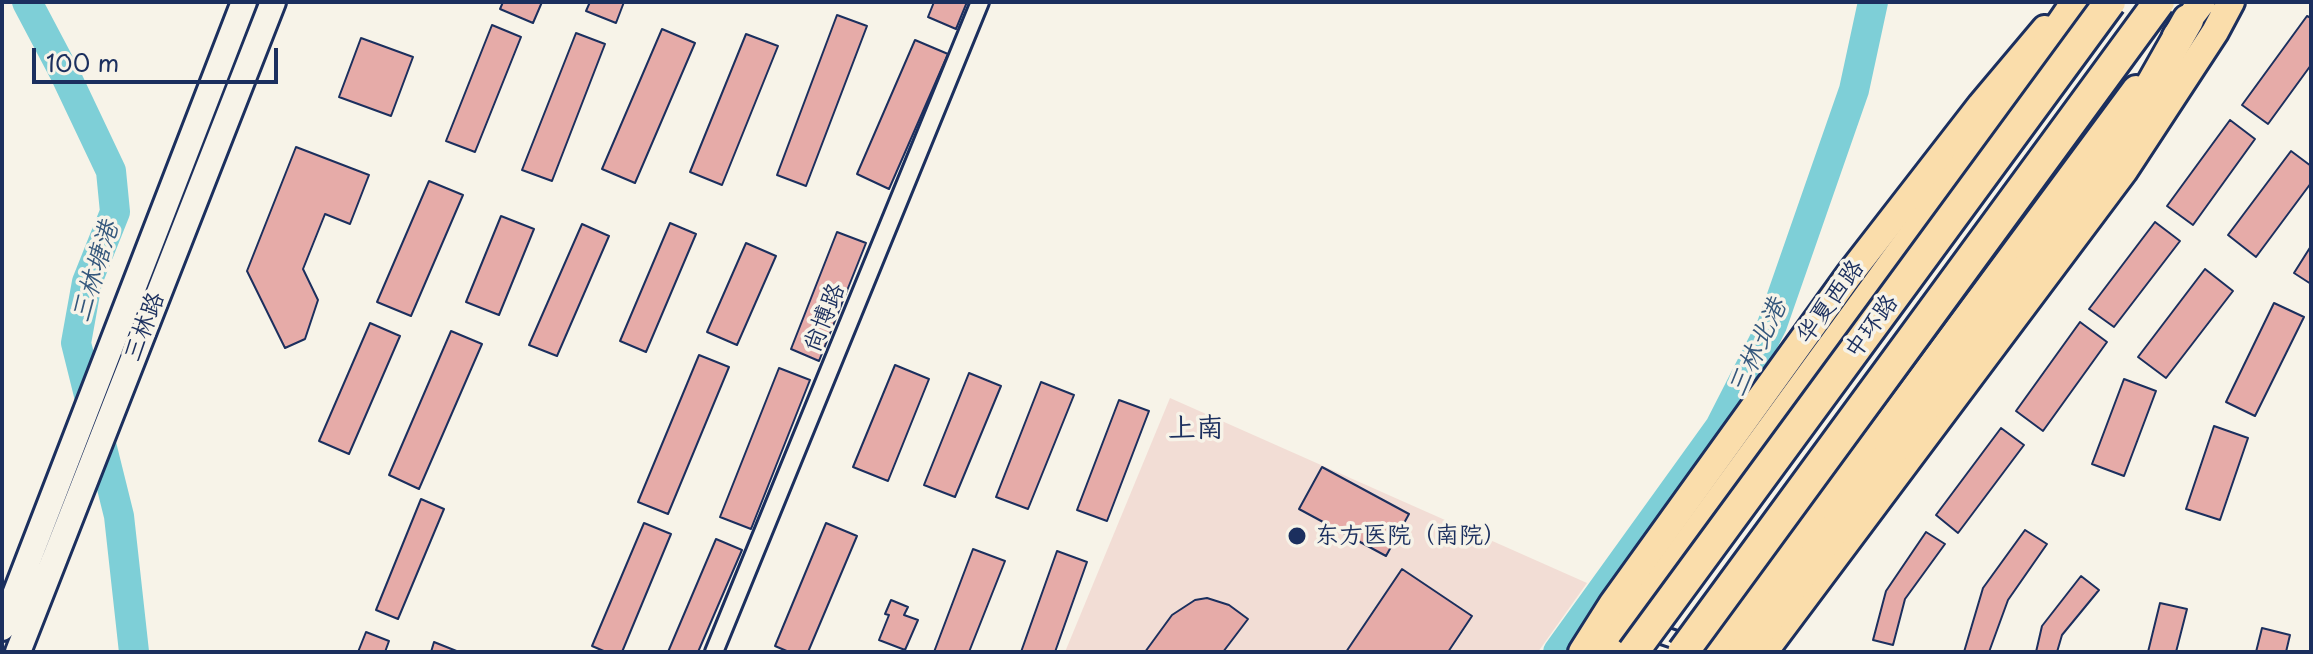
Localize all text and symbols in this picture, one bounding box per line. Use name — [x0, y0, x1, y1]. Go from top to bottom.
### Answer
scale bar — [36, 32, 282, 82]
text: 100 m — [46, 44, 119, 80]
water label: 三林塘港 — [66, 218, 126, 326]
street label: 华夏西路 — [1791, 255, 1871, 349]
street label: 尚博路 — [798, 279, 852, 357]
street label: 三林路 — [119, 288, 171, 366]
street label: 中环路 — [1839, 289, 1905, 365]
water label: 三林北港 — [1722, 294, 1794, 402]
district label: 上南 — [1168, 412, 1224, 446]
place label: 东方医院（南院） — [1315, 522, 1507, 550]
marker: 东方医院（南院） — [1286, 525, 1308, 547]

